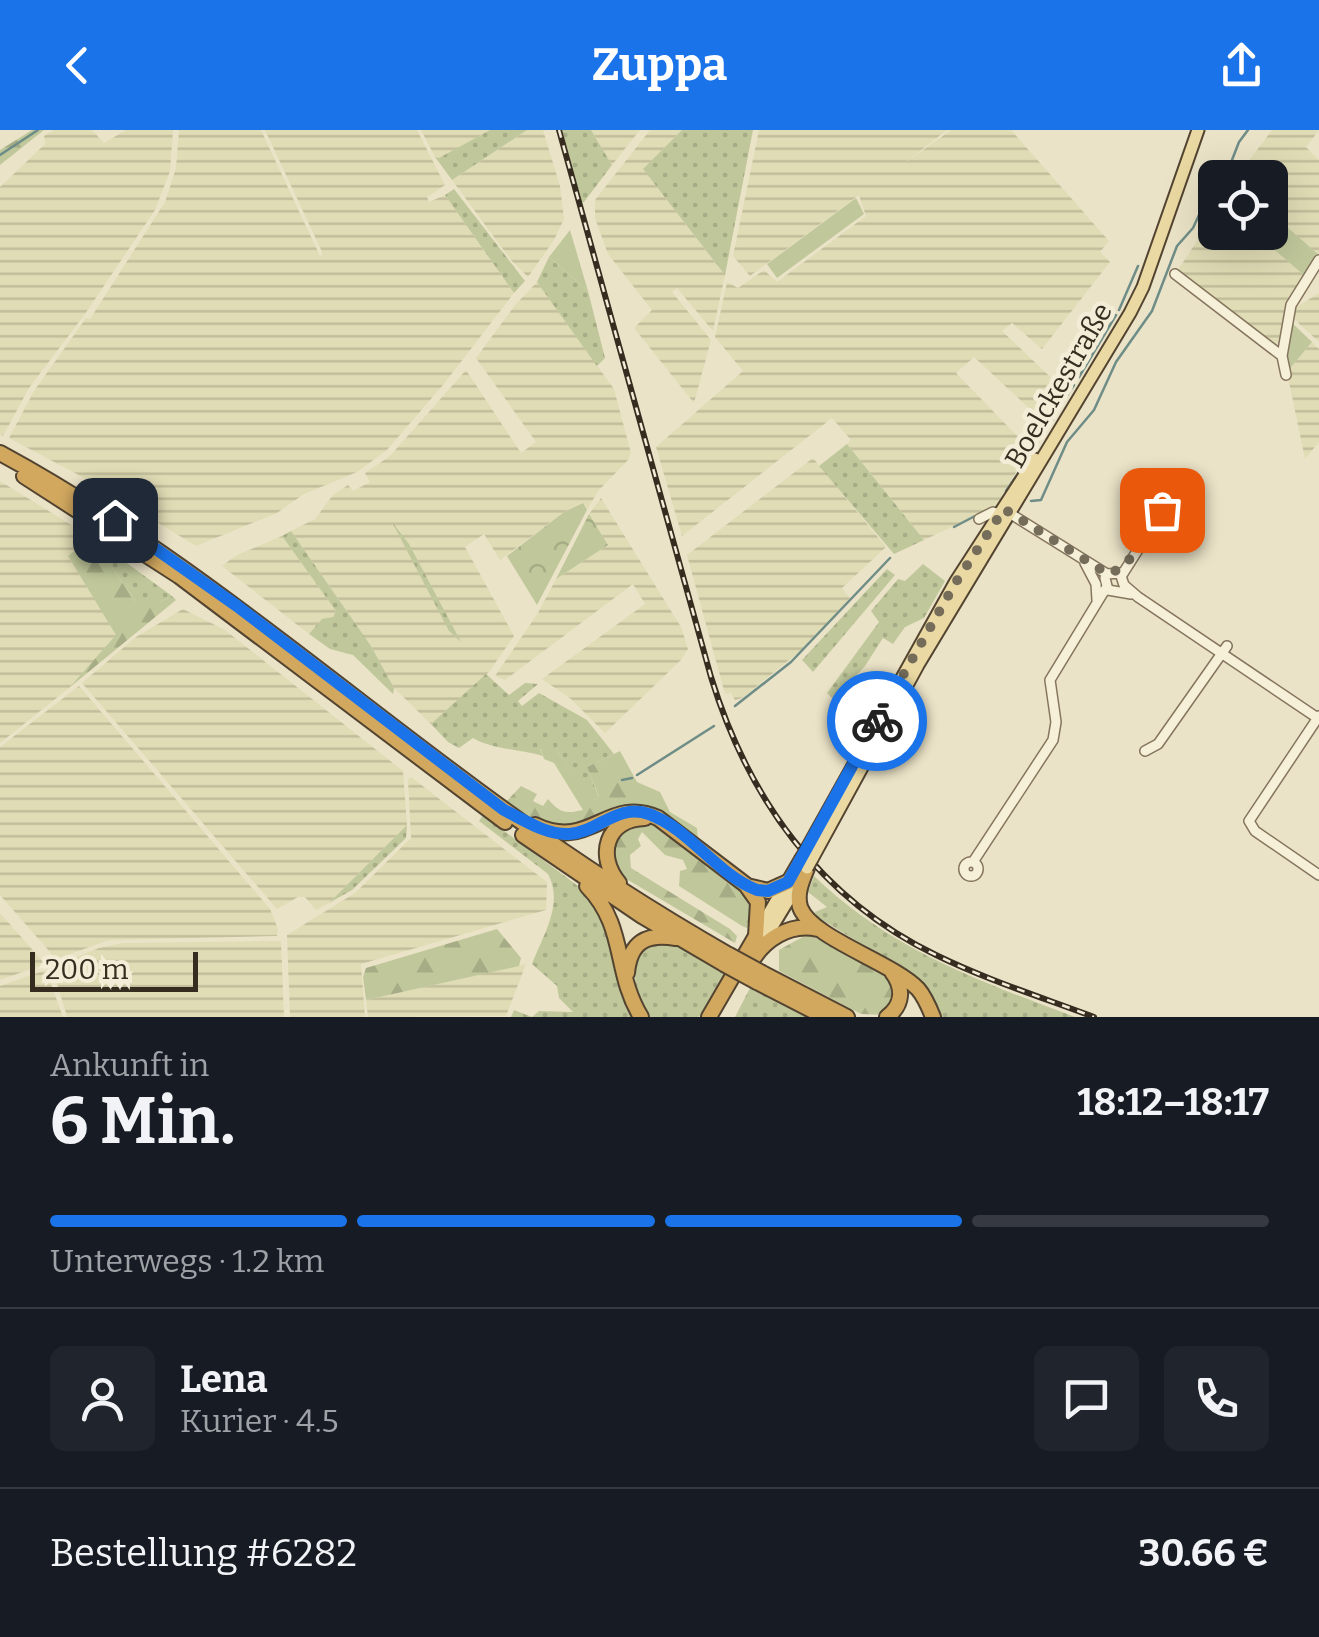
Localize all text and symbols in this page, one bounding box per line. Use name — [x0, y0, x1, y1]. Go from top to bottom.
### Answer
icon: back — [50, 38, 105, 93]
text: Zuppa — [592, 38, 727, 92]
icon: share — [1214, 38, 1269, 93]
map controls — [1198, 160, 1288, 250]
button: locate — [1198, 160, 1288, 250]
street label: Boelckestraße — [998, 297, 1119, 474]
pin — [1120, 468, 1205, 553]
pin — [73, 478, 158, 563]
icon: bag — [1135, 483, 1190, 538]
icon: home — [88, 493, 143, 548]
courier — [827, 671, 927, 771]
icon: bike — [850, 694, 905, 749]
scale bar — [30, 947, 198, 991]
text: 200 m — [45, 953, 128, 986]
text: Ankunft in — [50, 1046, 209, 1084]
text: 18:12–18:17 — [1077, 1079, 1269, 1125]
text: 6 Min. — [50, 1082, 235, 1160]
text: Unterwegs · 1.2 km — [50, 1242, 324, 1280]
button: person — [50, 1346, 155, 1451]
button: chat — [1034, 1346, 1139, 1451]
button: phone — [1164, 1346, 1269, 1451]
text: Lena — [180, 1356, 268, 1402]
text: Kurier · 4.5 — [180, 1402, 339, 1440]
text: Bestellung #6282 — [50, 1530, 357, 1576]
text: 30.66 € — [1139, 1530, 1269, 1576]

